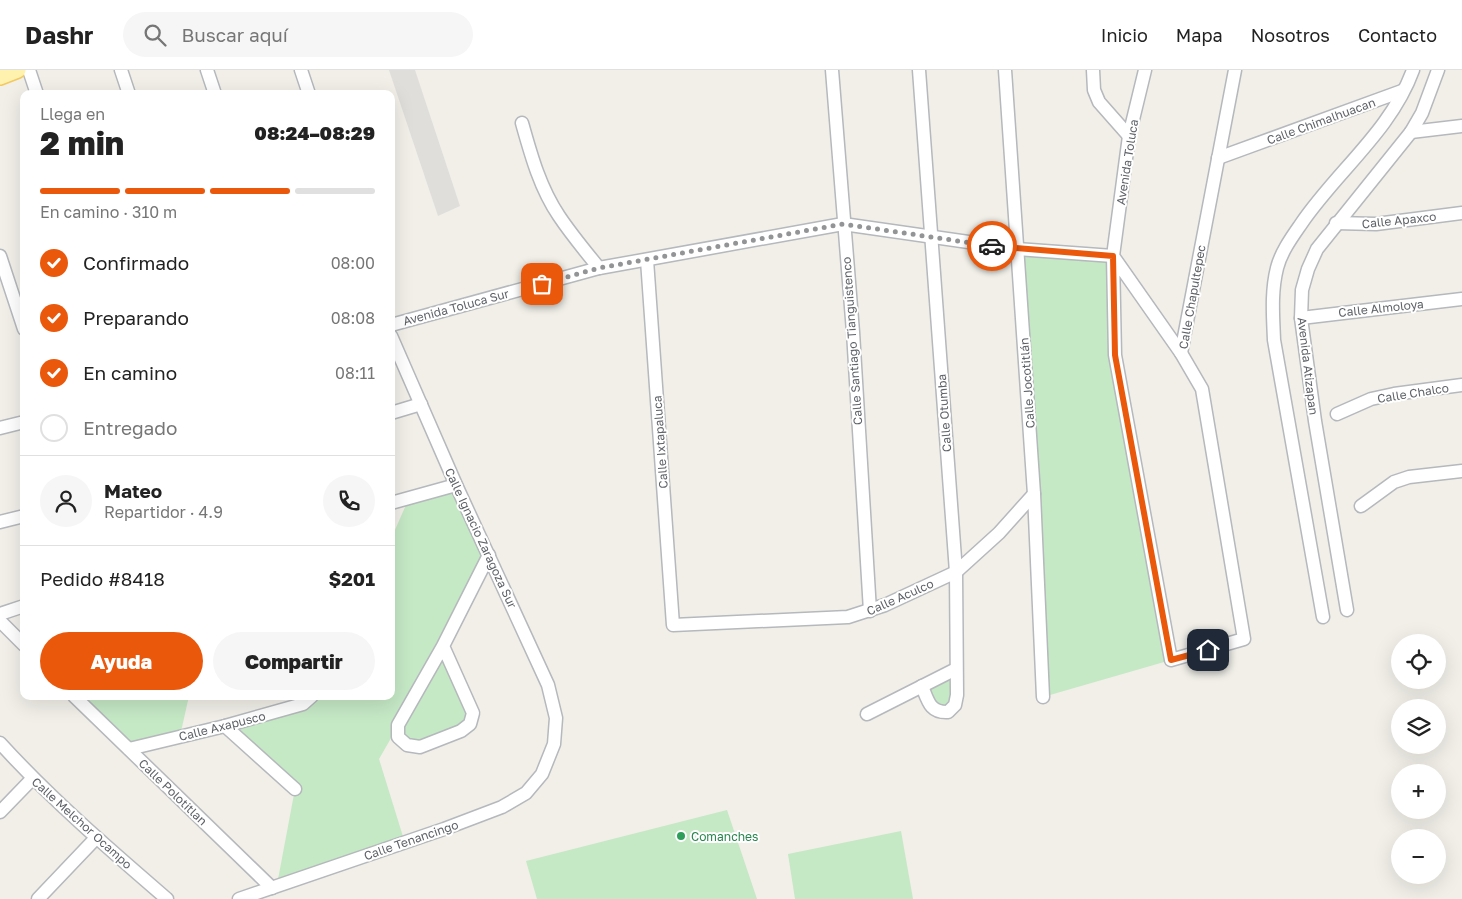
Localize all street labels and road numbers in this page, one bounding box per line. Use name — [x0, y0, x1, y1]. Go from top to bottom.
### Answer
street label: Calle Chimalhuacan — [1265, 94, 1377, 148]
street label: Avenida Toluca — [1113, 118, 1141, 206]
street label: Calle Apaxco — [1361, 209, 1437, 231]
street label: Calle Chapultepec — [1175, 243, 1209, 350]
street label: Calle Santiago Tianguistenco — [839, 256, 865, 426]
street label: Avenida Toluca Sur — [401, 286, 511, 328]
street label: Calle Almoloya — [1338, 296, 1424, 320]
street label: Avenida Atizapan — [1295, 316, 1321, 416]
street label: Calle Jocotitlán — [1016, 337, 1038, 429]
street label: Calle Otumba — [934, 373, 954, 453]
street label: Calle Chalco — [1376, 380, 1450, 406]
street label: Calle Ixtapaluca — [649, 395, 671, 489]
street label: Calle Ignacio Zaragoza Sur — [442, 465, 520, 611]
street label: Calle Aculco — [864, 576, 936, 618]
street label: Calle Axapusco — [177, 708, 267, 744]
street label: Calle Polotitlan — [136, 756, 210, 828]
street label: Calle Melchor Ocampo — [29, 774, 135, 872]
street label: Calle Tenancingo — [362, 817, 460, 863]

